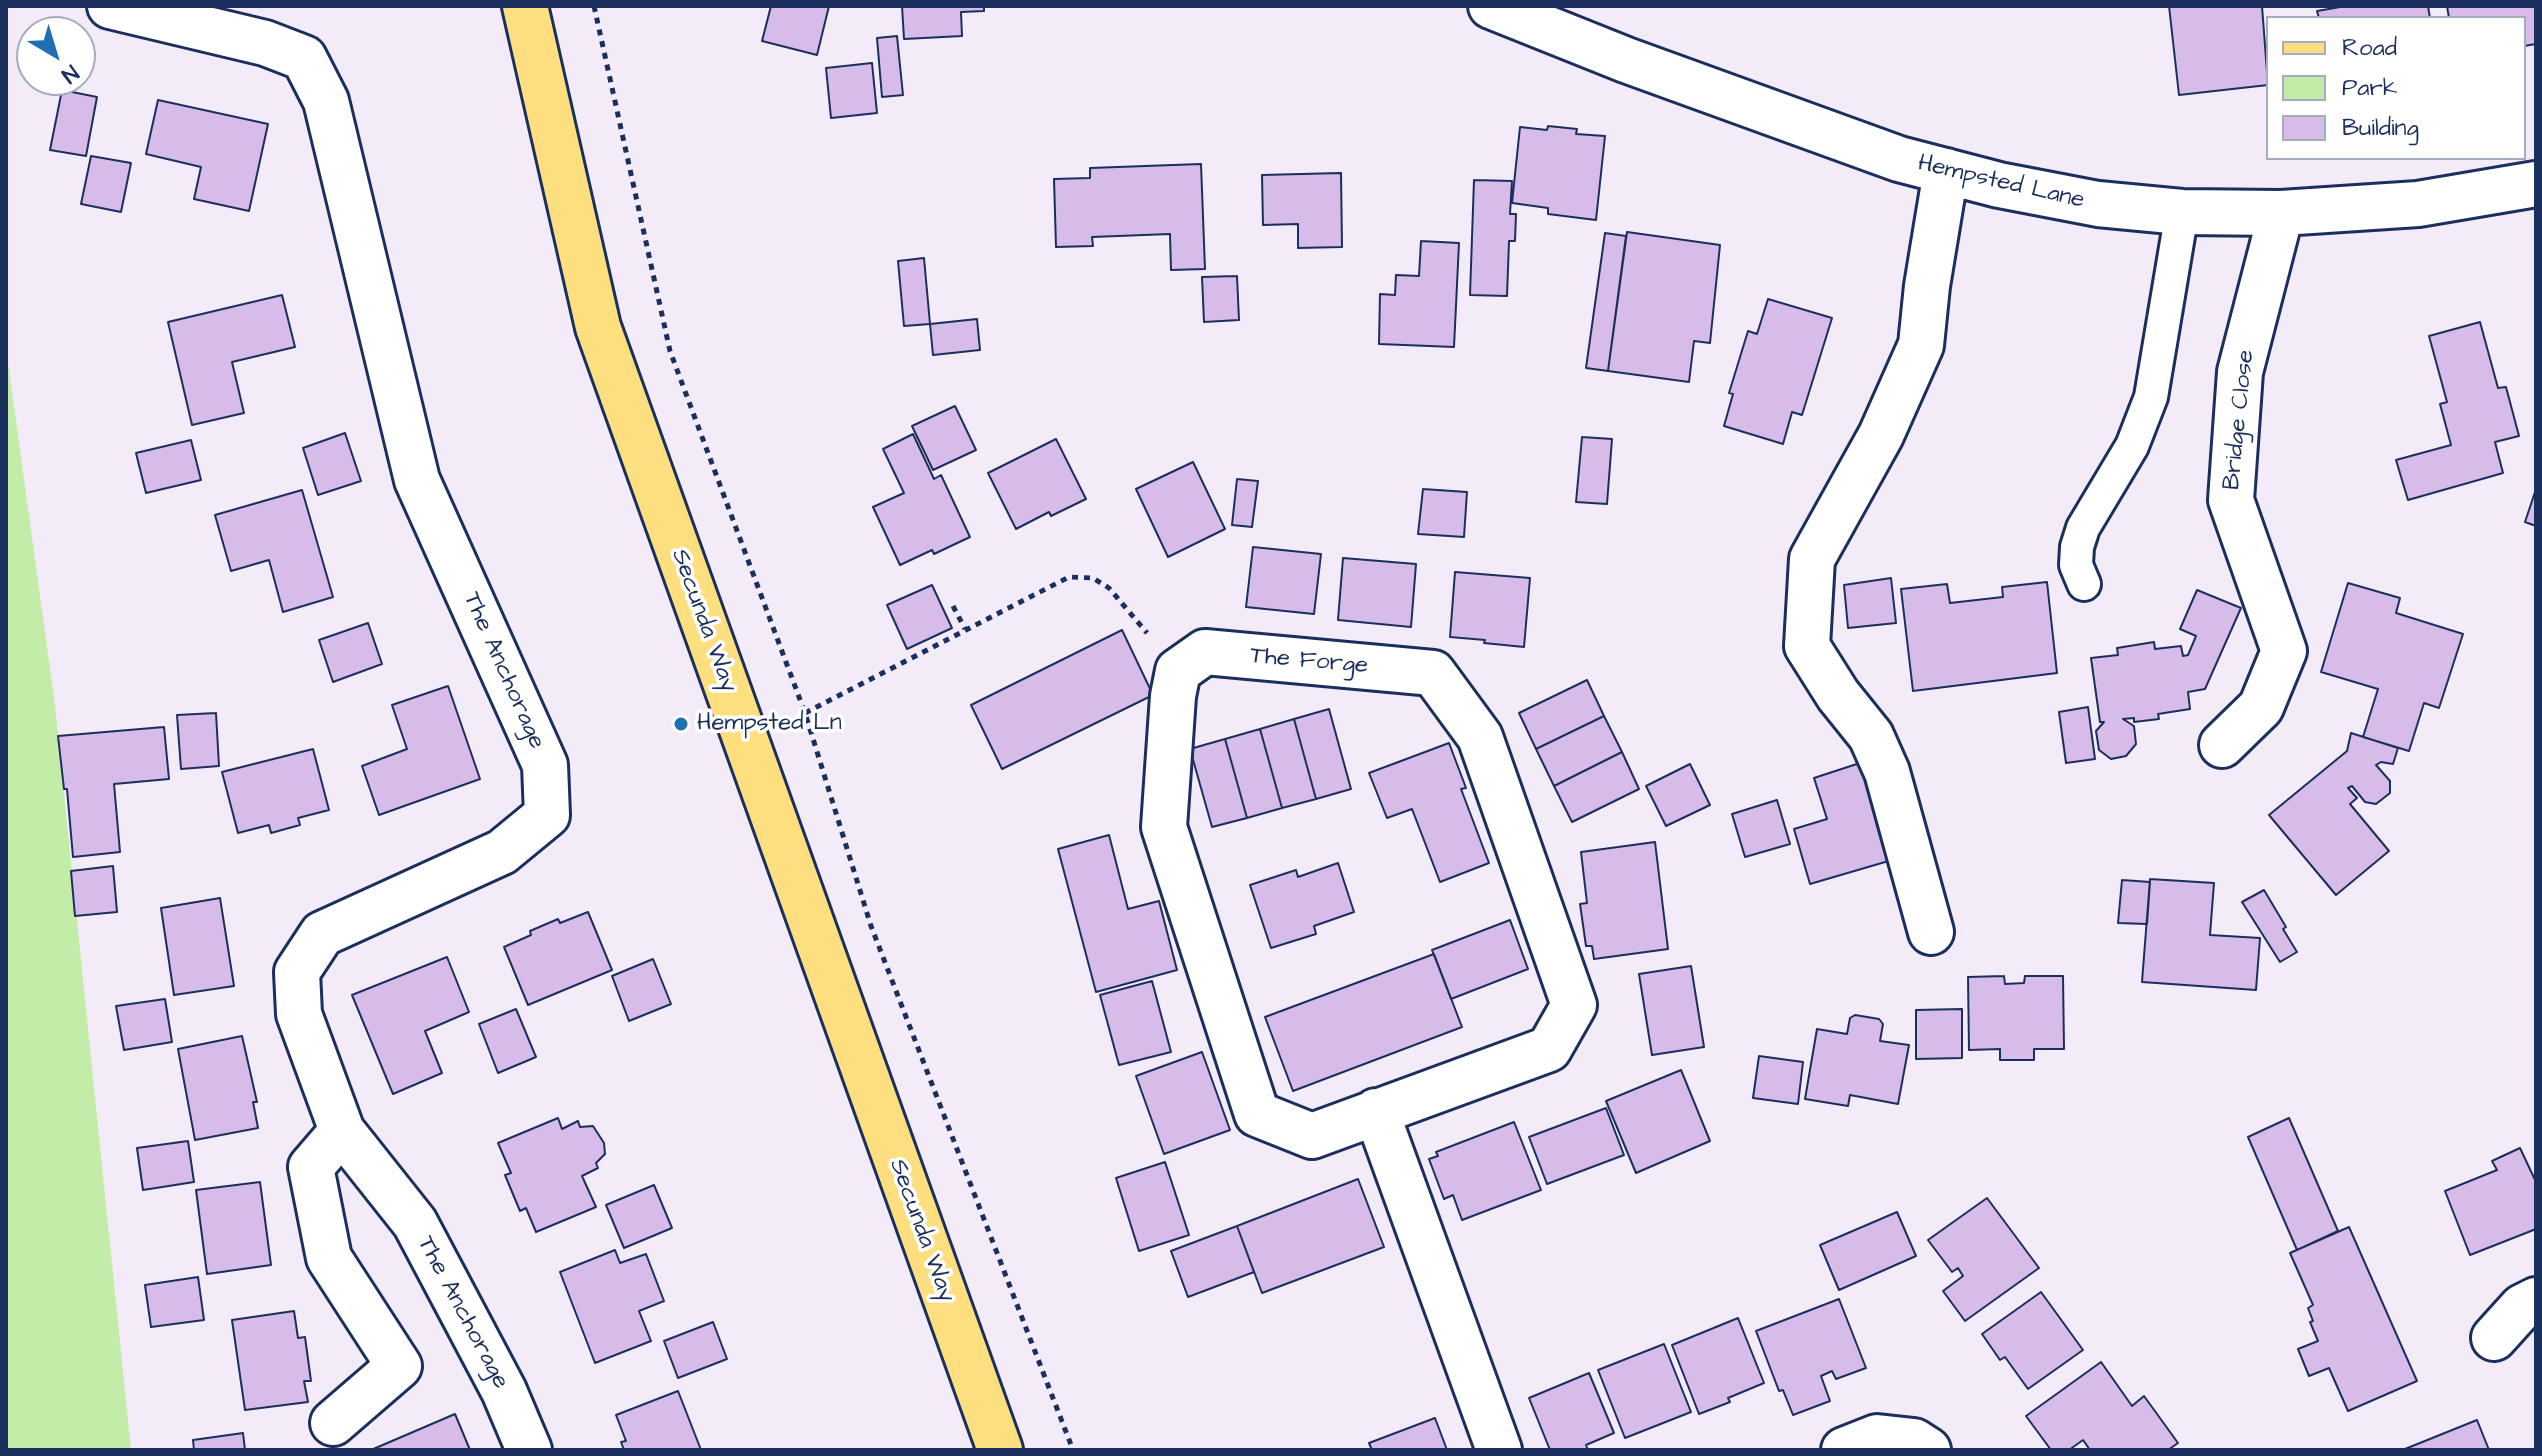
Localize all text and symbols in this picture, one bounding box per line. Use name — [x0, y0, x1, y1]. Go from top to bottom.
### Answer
north arrow — [16, 16, 96, 96]
legend — [2266, 16, 2526, 160]
text: Road — [2342, 31, 2397, 65]
text: N — [55, 57, 85, 90]
text: Park — [2342, 71, 2398, 105]
text: Building — [2342, 111, 2419, 145]
street label: Hempsted Lane — [1915, 150, 2087, 216]
street label: Bridge Close — [2218, 349, 2262, 491]
street label: Secunda Way — [664, 546, 742, 696]
street label: The Anchorage — [456, 588, 550, 754]
street label: The Forge — [1249, 643, 1369, 681]
place label: Hempsted Ln — [697, 710, 842, 738]
marker: Hempsted Ln — [672, 715, 690, 733]
street label: Secunda Way — [882, 1156, 960, 1306]
street label: The Anchorage — [410, 1232, 514, 1394]

